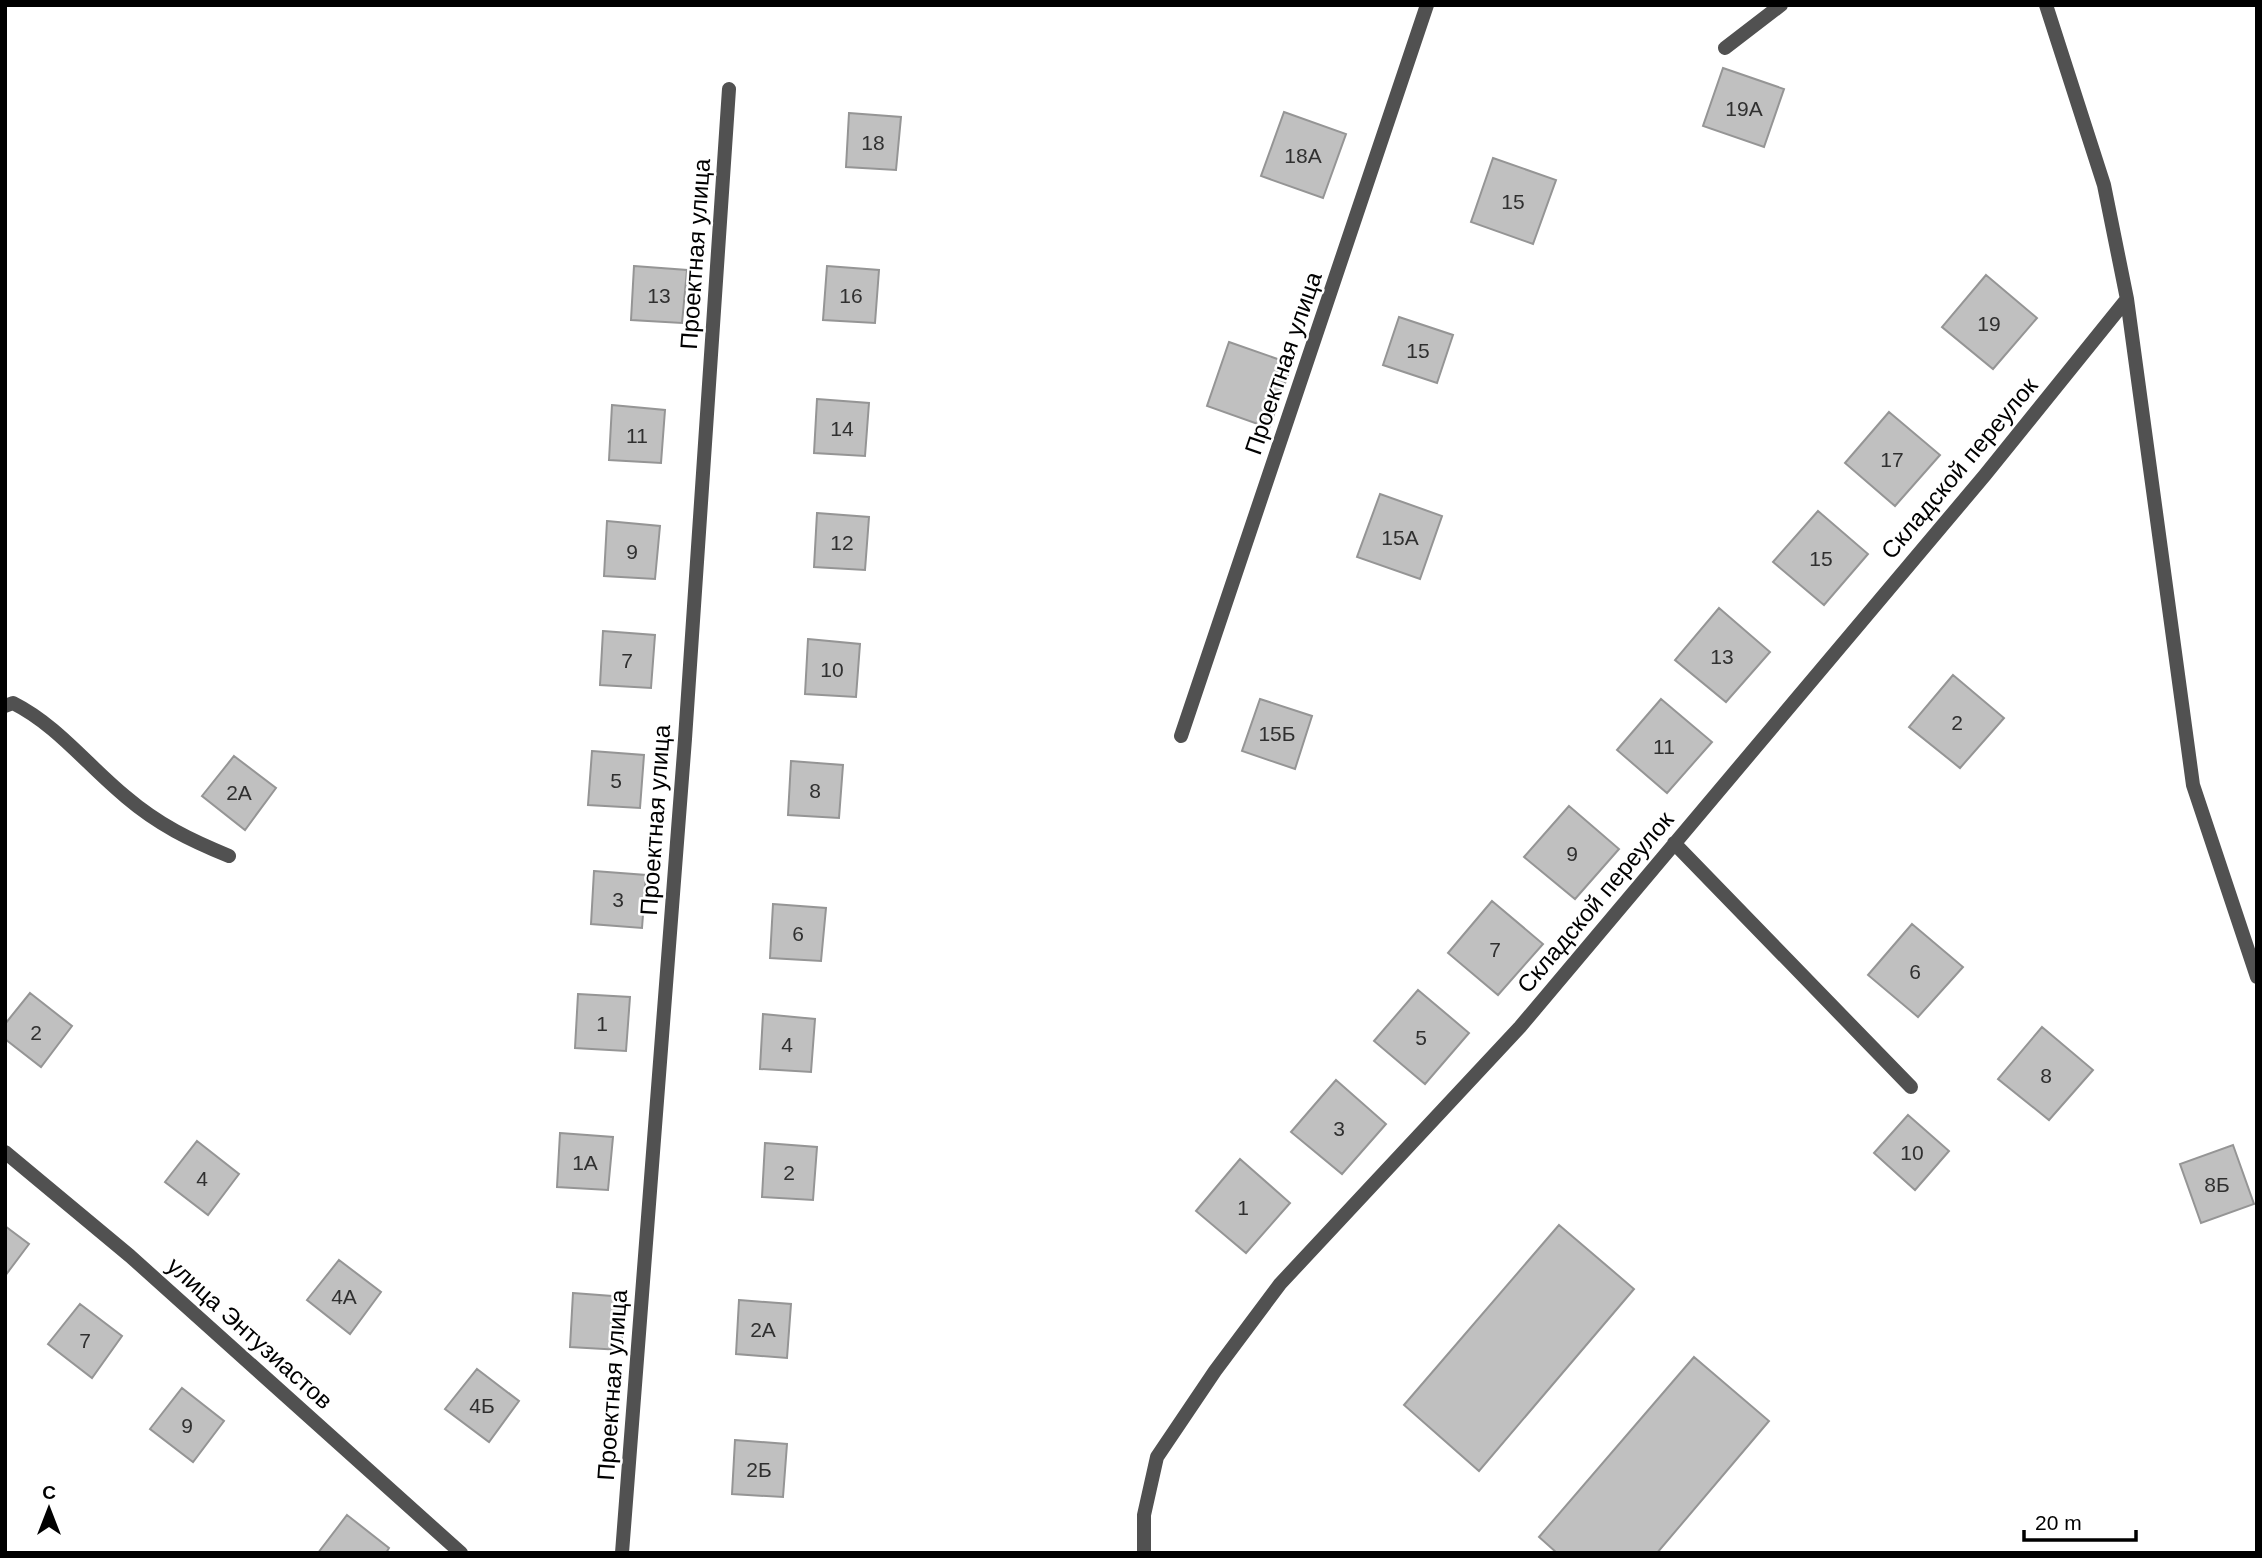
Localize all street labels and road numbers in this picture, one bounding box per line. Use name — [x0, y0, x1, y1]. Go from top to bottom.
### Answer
street label: Проектная улица — [675, 157, 715, 350]
street label: Проектная улица — [1239, 268, 1327, 458]
street label: Складской переулок — [1875, 372, 2043, 564]
street label: Проектная улица — [635, 723, 675, 916]
street label: Складской переулок — [1511, 806, 1679, 998]
street label: улица Энтузиастов — [162, 1252, 338, 1414]
street label: Проектная улица — [592, 1288, 632, 1481]

